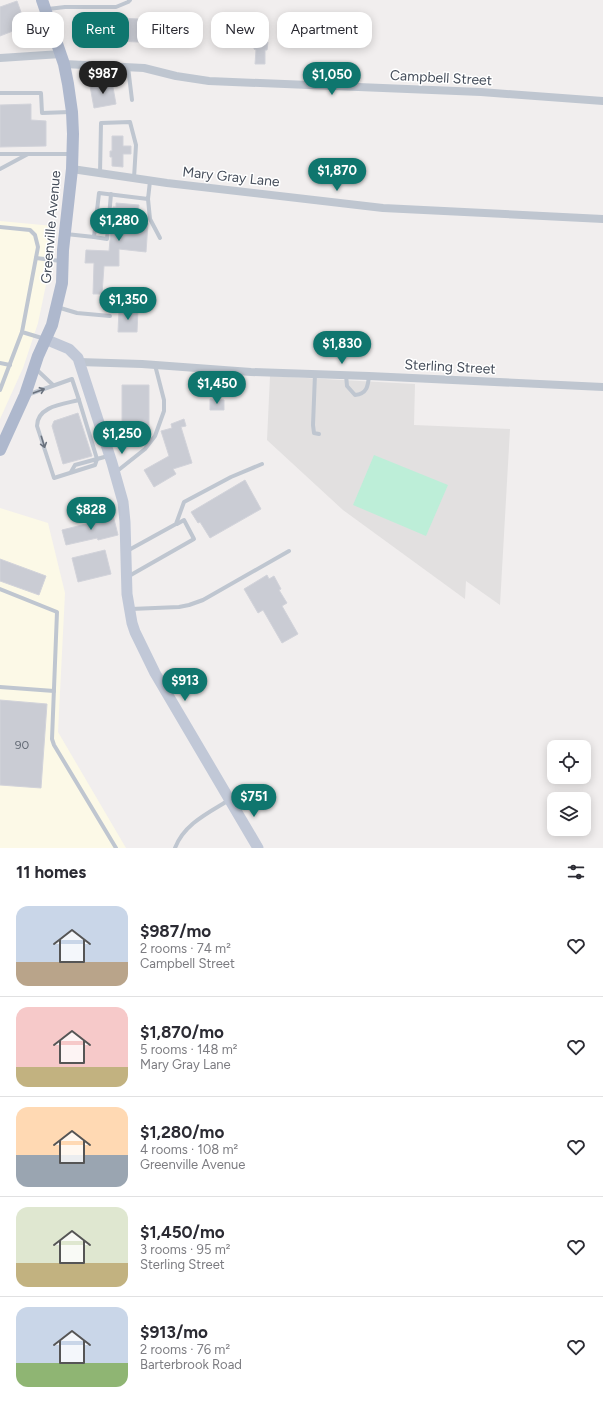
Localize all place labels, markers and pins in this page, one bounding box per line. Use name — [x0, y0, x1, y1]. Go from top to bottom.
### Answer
pin: $987 — [79, 61, 127, 95]
pin: $1,050 — [299, 62, 365, 96]
pin: $1,870 — [304, 158, 370, 192]
pin: $1,280 — [86, 208, 152, 242]
pin: $1,350 — [95, 287, 161, 321]
pin: $1,830 — [309, 331, 375, 365]
pin: $1,450 — [184, 371, 250, 405]
pin: $1,250 — [89, 421, 155, 455]
pin: $828 — [67, 497, 115, 531]
pin: $913 — [161, 668, 209, 702]
pin: $751 — [230, 784, 278, 818]

